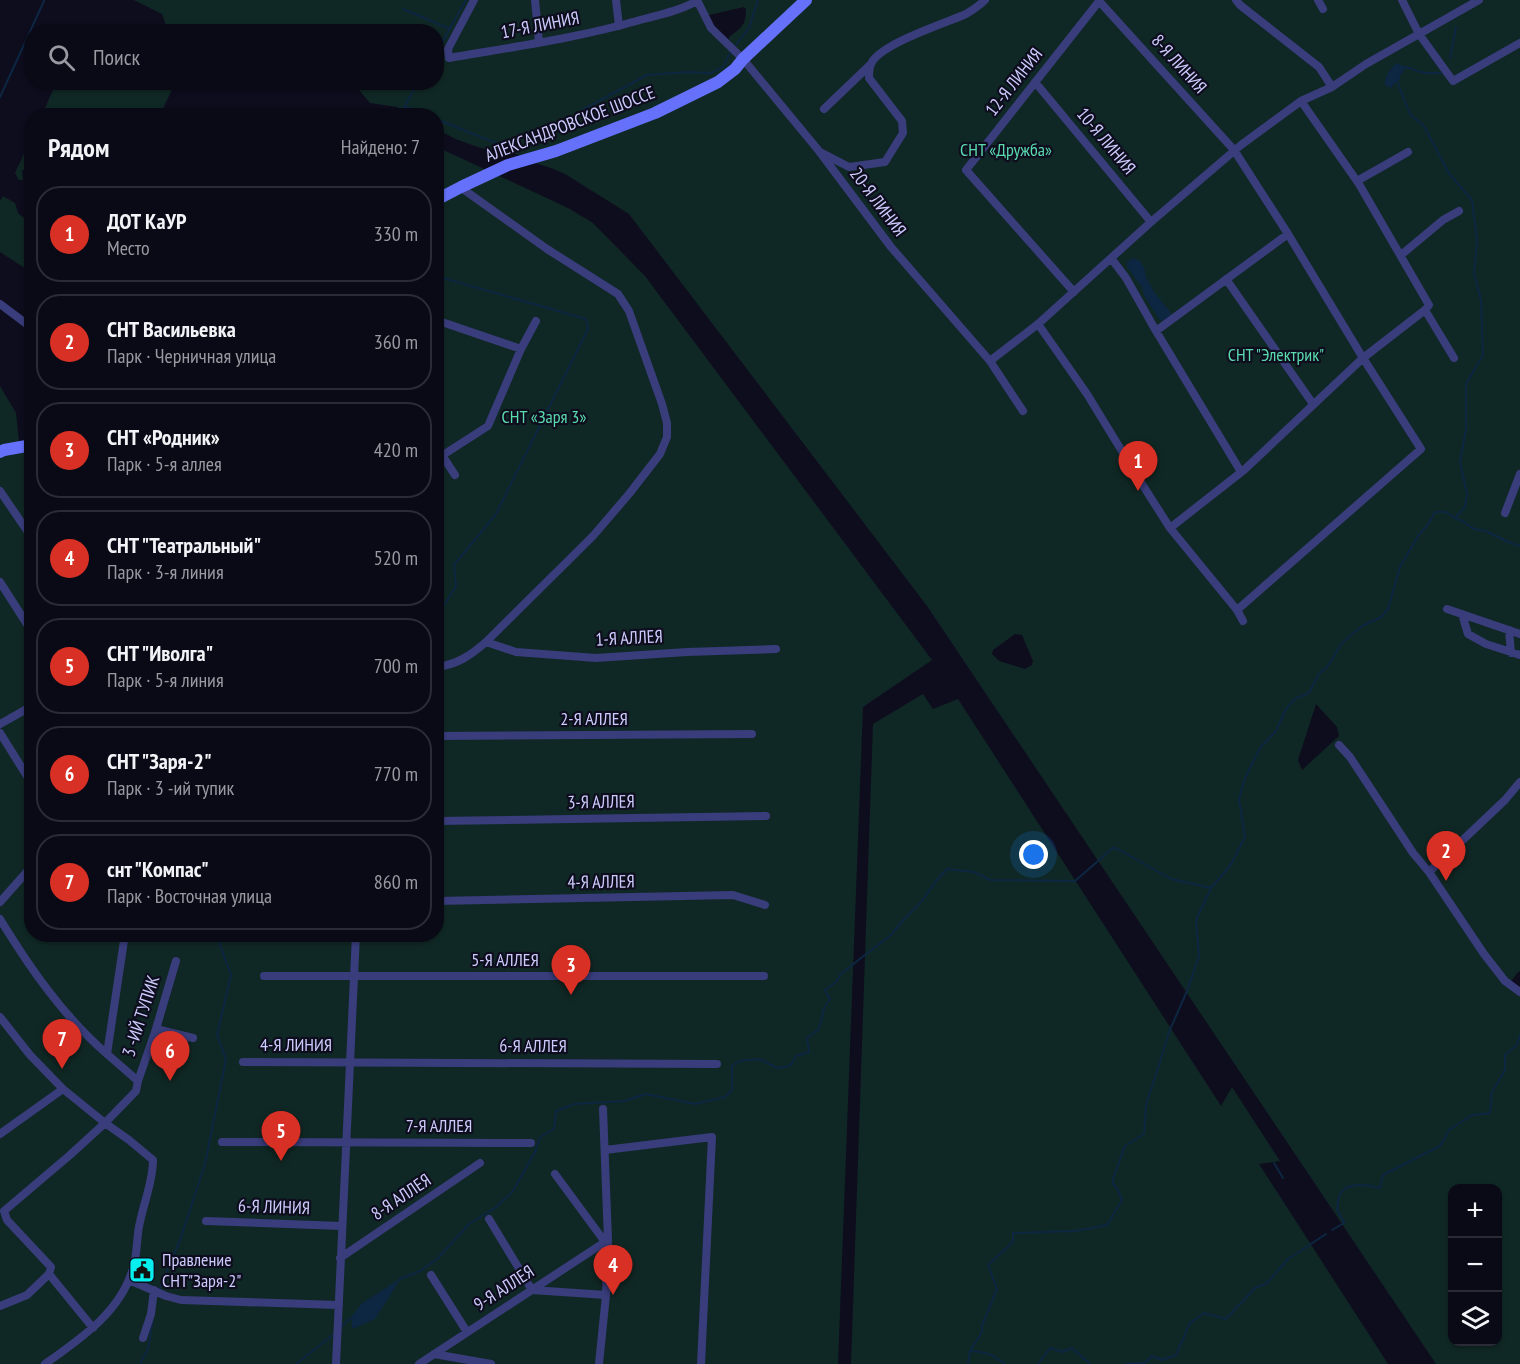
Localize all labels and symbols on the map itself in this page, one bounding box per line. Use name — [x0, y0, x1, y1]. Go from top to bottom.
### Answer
street label: 17-Я ЛИНИЯ — [499, 6, 581, 43]
street label: 8-Я ЛИНИЯ — [1147, 29, 1212, 98]
street label: 12-Я ЛИНИЯ — [980, 43, 1047, 120]
street label: АЛЕКСАНДРОВСКОЕ ШОССЕ — [482, 81, 658, 167]
street label: 10-Я ЛИНИЯ — [1072, 103, 1141, 179]
park label: СНТ «Дружба» — [960, 138, 1052, 161]
street label: 20-Я ЛИНИЯ — [845, 163, 912, 241]
park label: СНТ "Электрик" — [1228, 343, 1324, 366]
park label: СНТ «Заря 3» — [502, 405, 586, 428]
pin: 1 — [1118, 442, 1158, 491]
street label: 1-Я АЛЛЕЯ — [595, 624, 663, 651]
street label: 2-Я АЛЛЕЯ — [560, 707, 628, 730]
street label: 3-Я АЛЛЕЯ — [567, 789, 635, 814]
pin: 2 — [1426, 832, 1466, 881]
your location — [1019, 840, 1048, 869]
street label: 4-Я АЛЛЕЯ — [567, 869, 635, 894]
pin: 3 — [552, 946, 590, 995]
street label: 5-Я АЛЛЕЯ — [471, 948, 539, 971]
street label: 3 -ИЙ ТУПИК — [117, 972, 165, 1059]
pin: 7 — [42, 1020, 82, 1069]
pin: 6 — [150, 1032, 190, 1081]
street label: 4-Я ЛИНИЯ — [260, 1033, 332, 1056]
street label: 6-Я АЛЛЕЯ — [499, 1034, 567, 1057]
pin: 5 — [262, 1112, 300, 1161]
street label: 7-Я АЛЛЕЯ — [406, 1114, 472, 1137]
street label: 8-Я АЛЛЕЯ — [366, 1168, 435, 1225]
street label: 6-Я ЛИНИЯ — [238, 1194, 310, 1219]
pin: 4 — [594, 1246, 632, 1295]
place label: Правление СНТ"Заря-2" — [162, 1248, 241, 1292]
public building icon: Правление СНТ"Заря-2" — [127, 1255, 157, 1285]
street label: 9-Я АЛЛЕЯ — [469, 1260, 538, 1316]

